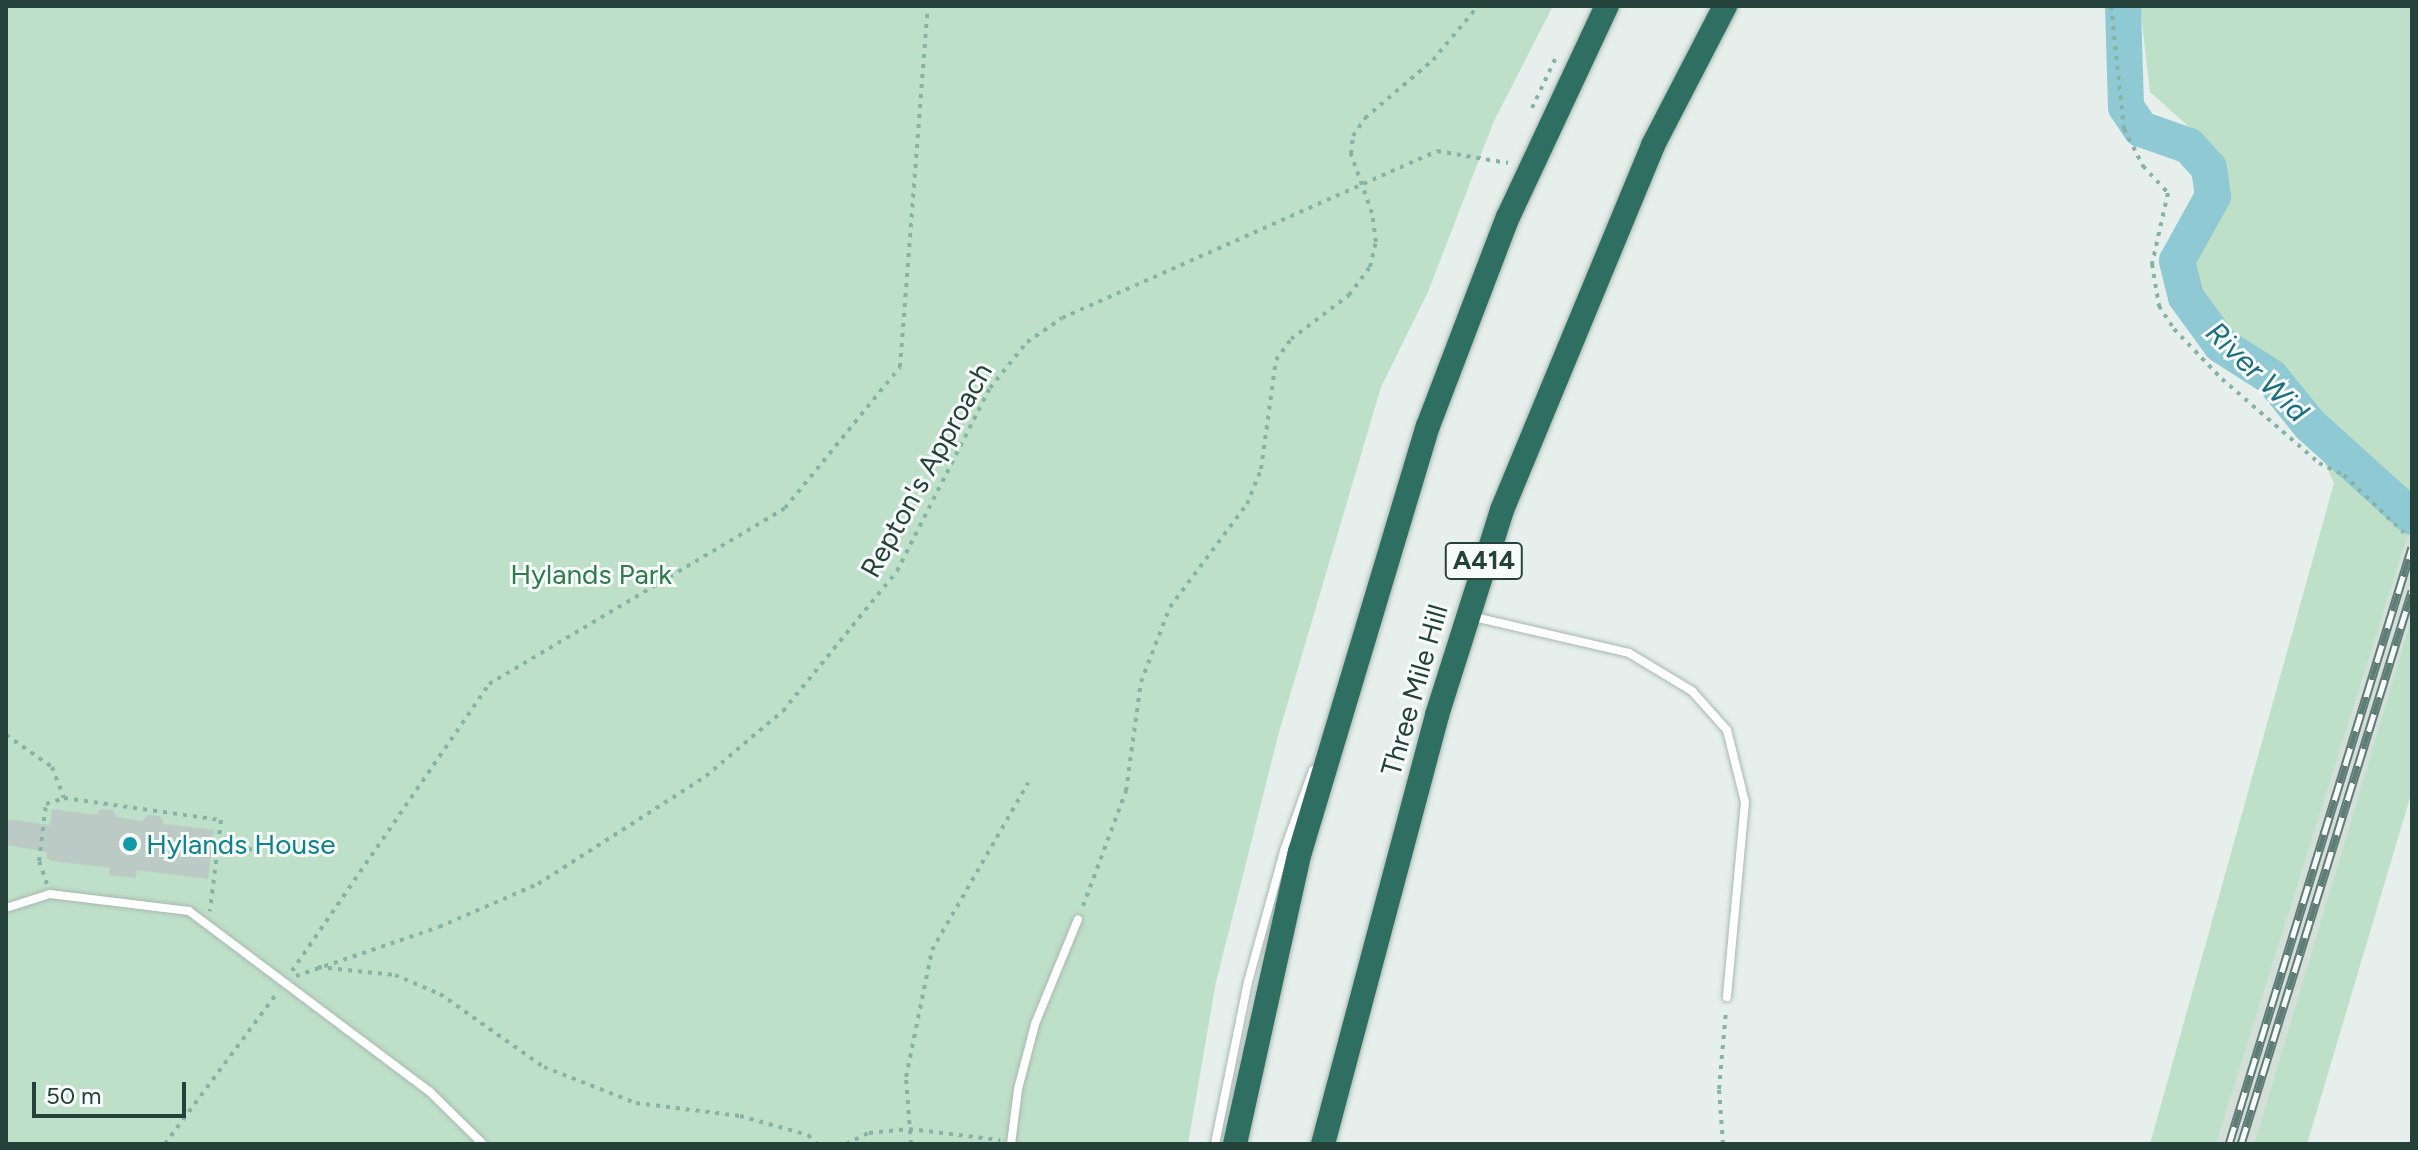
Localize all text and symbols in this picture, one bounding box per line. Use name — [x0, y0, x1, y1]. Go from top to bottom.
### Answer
water label: River Wid — [2198, 314, 2316, 430]
street label: Repton's Approach — [853, 357, 999, 583]
road number: A414 — [1444, 539, 1524, 583]
park label: Hylands Park — [510, 557, 672, 591]
street label: Three Mile Hill — [1374, 601, 1454, 779]
place label: Hylands House — [146, 827, 335, 861]
marker: Hylands House — [121, 835, 139, 853]
scale bar — [36, 1066, 190, 1116]
text: 50 m — [46, 1081, 102, 1110]

